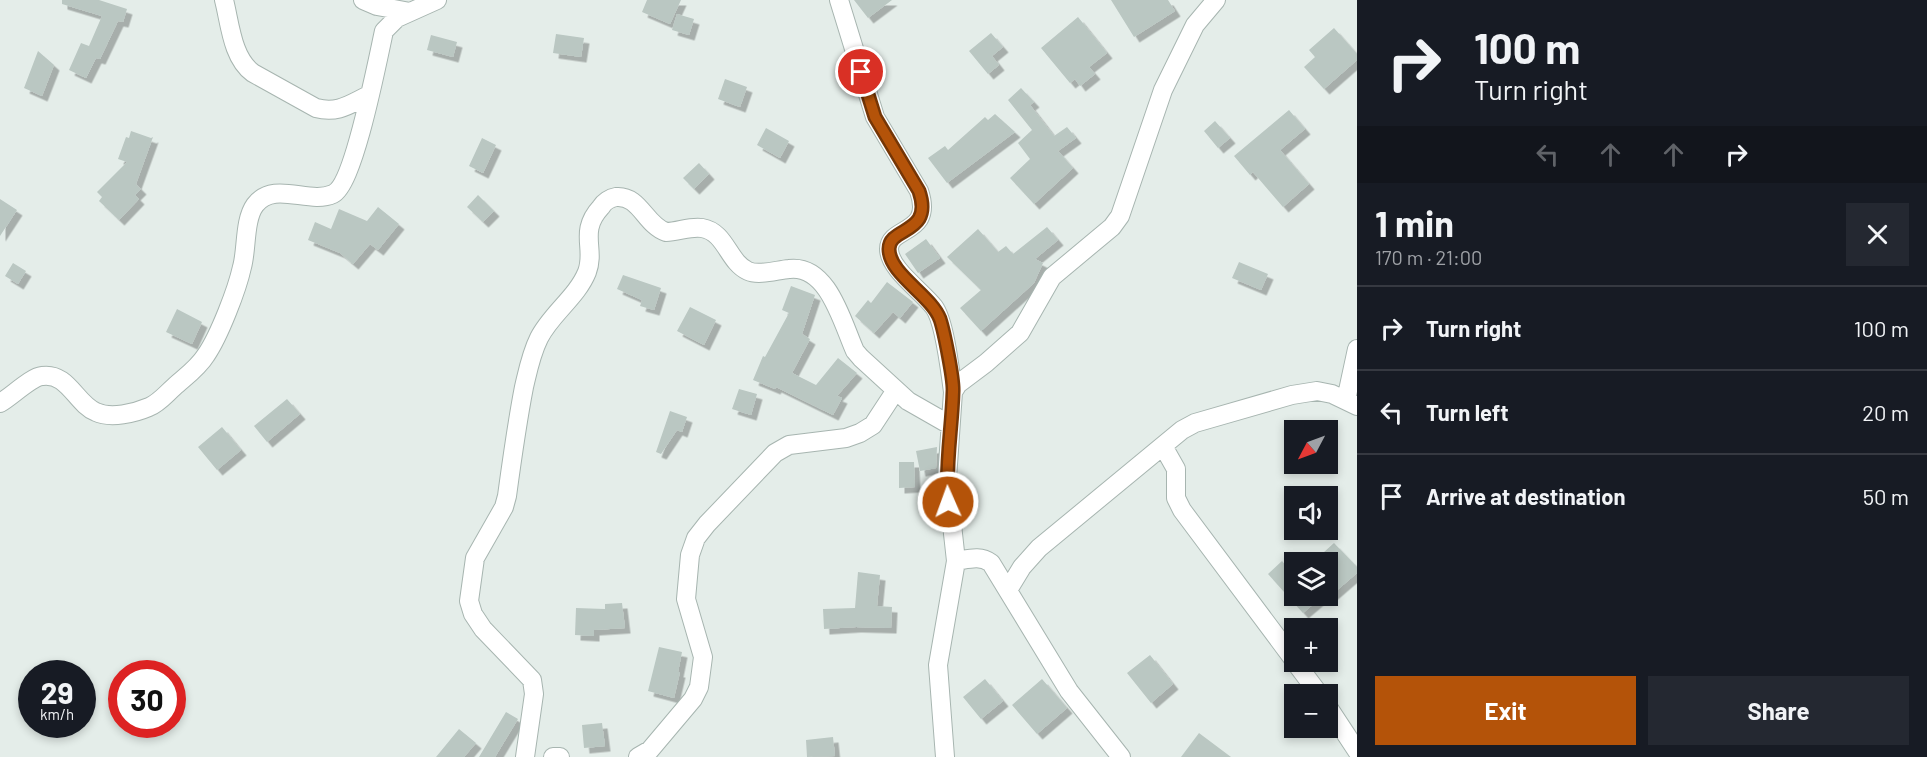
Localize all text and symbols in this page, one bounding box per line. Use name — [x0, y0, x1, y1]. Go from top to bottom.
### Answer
text: 100 m — [1474, 22, 1580, 72]
icon: right — [1375, 24, 1453, 102]
pin — [835, 46, 886, 97]
icon: arrive — [844, 55, 877, 88]
text: Turn right — [1474, 73, 1588, 105]
icon: left — [1531, 138, 1564, 171]
icon: ahead — [1594, 138, 1627, 171]
icon: ahead — [1657, 138, 1690, 171]
icon: right — [1720, 138, 1753, 171]
text: 1 min — [1375, 201, 1454, 244]
button: close — [1846, 203, 1909, 266]
text: 170 m · 21:00 — [1375, 245, 1482, 269]
icon: right — [1375, 312, 1408, 345]
text: Turn right — [1426, 315, 1521, 341]
text: 100 m — [1854, 315, 1909, 341]
icon: left — [1375, 396, 1408, 429]
text: Turn left — [1426, 399, 1509, 425]
text: 20 m — [1862, 399, 1909, 425]
north arrow — [1284, 420, 1338, 474]
map controls — [1284, 420, 1338, 738]
position arrow — [916, 470, 980, 534]
icon: arrive — [1375, 480, 1408, 513]
text: Arrive at destination — [1426, 483, 1625, 509]
text: 50 m — [1863, 483, 1909, 509]
button: sound — [1284, 486, 1338, 540]
button: layers — [1284, 552, 1338, 606]
button: + — [1284, 618, 1338, 672]
speed limit sign: 30 — [108, 660, 186, 738]
text: 29 — [41, 674, 73, 710]
button: Exit — [1375, 676, 1636, 745]
button: Share — [1648, 676, 1909, 745]
button: − — [1284, 684, 1338, 738]
text: km/h — [40, 705, 74, 723]

